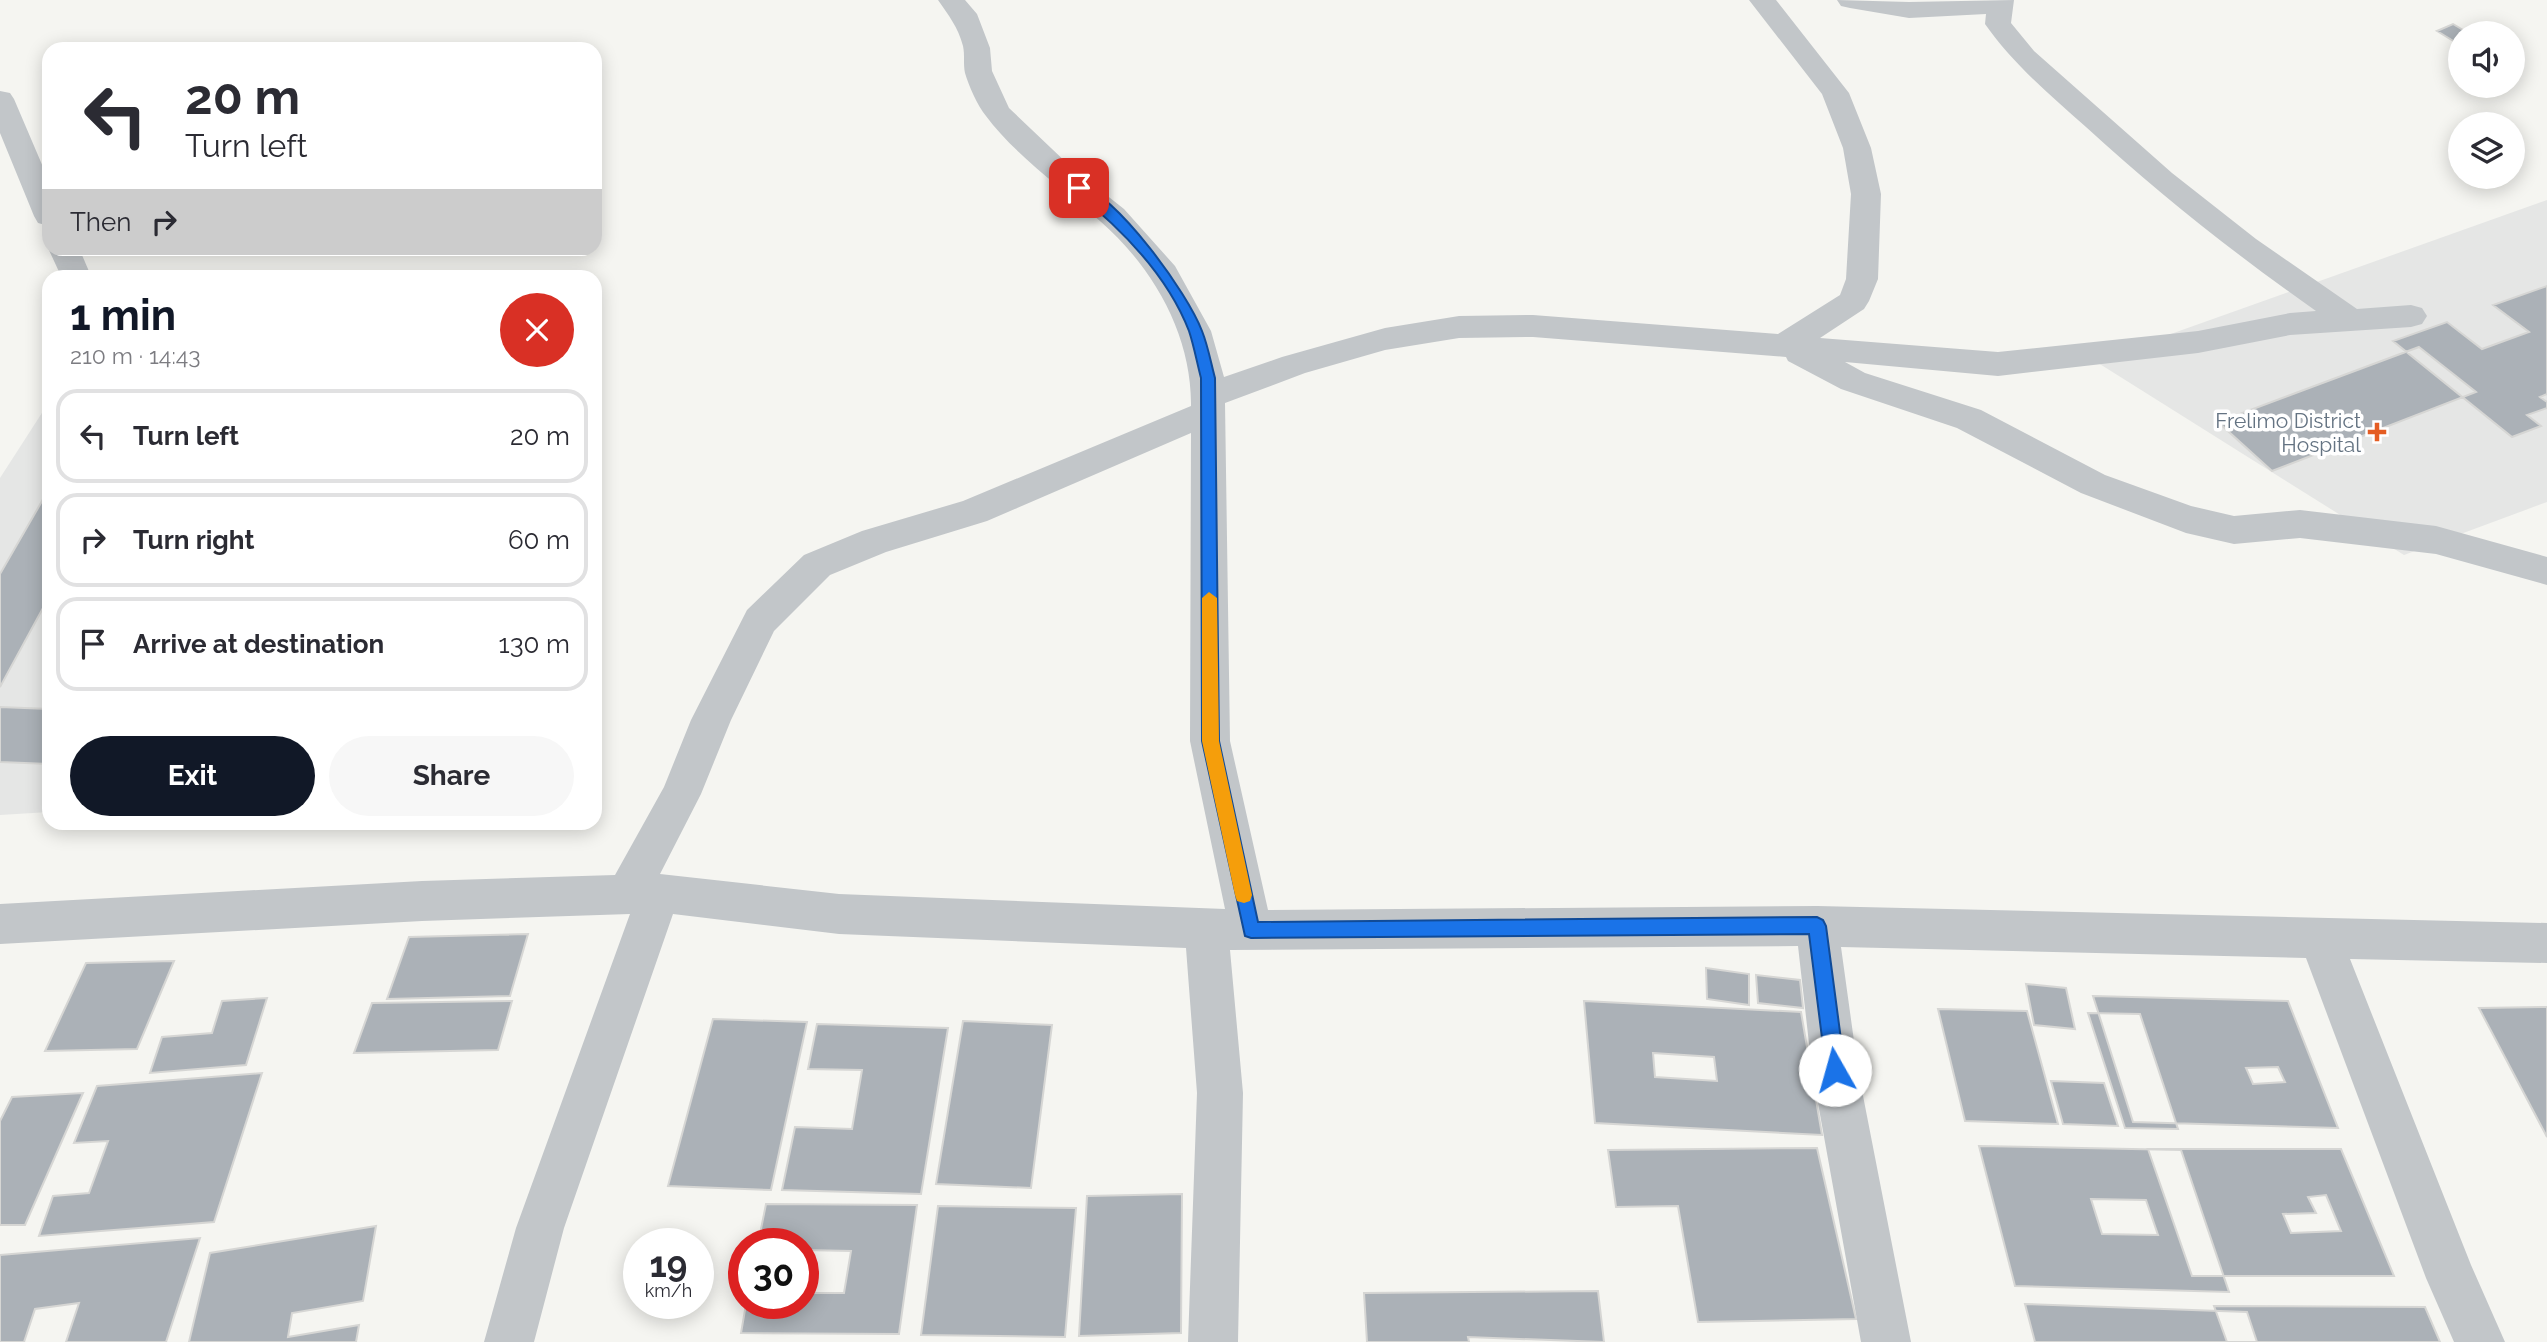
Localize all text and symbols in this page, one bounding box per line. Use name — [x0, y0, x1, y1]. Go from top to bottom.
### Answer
map controls — [2448, 21, 2525, 189]
button: sound — [2448, 21, 2525, 98]
text: 20 m — [185, 68, 300, 125]
icon: left — [70, 70, 161, 161]
button: layers — [2448, 112, 2525, 189]
text: Turn left — [185, 127, 307, 164]
pin — [1049, 158, 1109, 218]
icon: arrive — [1060, 169, 1098, 207]
icon: right — [145, 203, 183, 241]
text: Then — [70, 207, 131, 237]
text: 1 min — [70, 291, 176, 340]
button: close — [500, 293, 574, 367]
text: 210 m · 14:43 — [70, 342, 201, 369]
place label: Frelimo District Hospital — [2215, 408, 2361, 457]
icon: left — [74, 417, 112, 455]
text: Turn left — [133, 421, 239, 451]
text: 20 m — [510, 421, 570, 451]
marker: Frelimo District Hospital — [2367, 422, 2387, 442]
icon: right — [74, 521, 112, 559]
text: Turn right — [133, 525, 254, 555]
text: 60 m — [508, 525, 570, 555]
icon: arrive — [74, 625, 112, 663]
text: Arrive at destination — [133, 629, 384, 659]
text: 130 m — [499, 629, 570, 659]
button: Exit — [70, 736, 315, 816]
button: Share — [329, 736, 574, 816]
position arrow — [1798, 1033, 1872, 1107]
speed limit sign: 30 — [728, 1228, 819, 1319]
text: 19 — [650, 1244, 687, 1285]
text: km/h — [645, 1280, 692, 1301]

